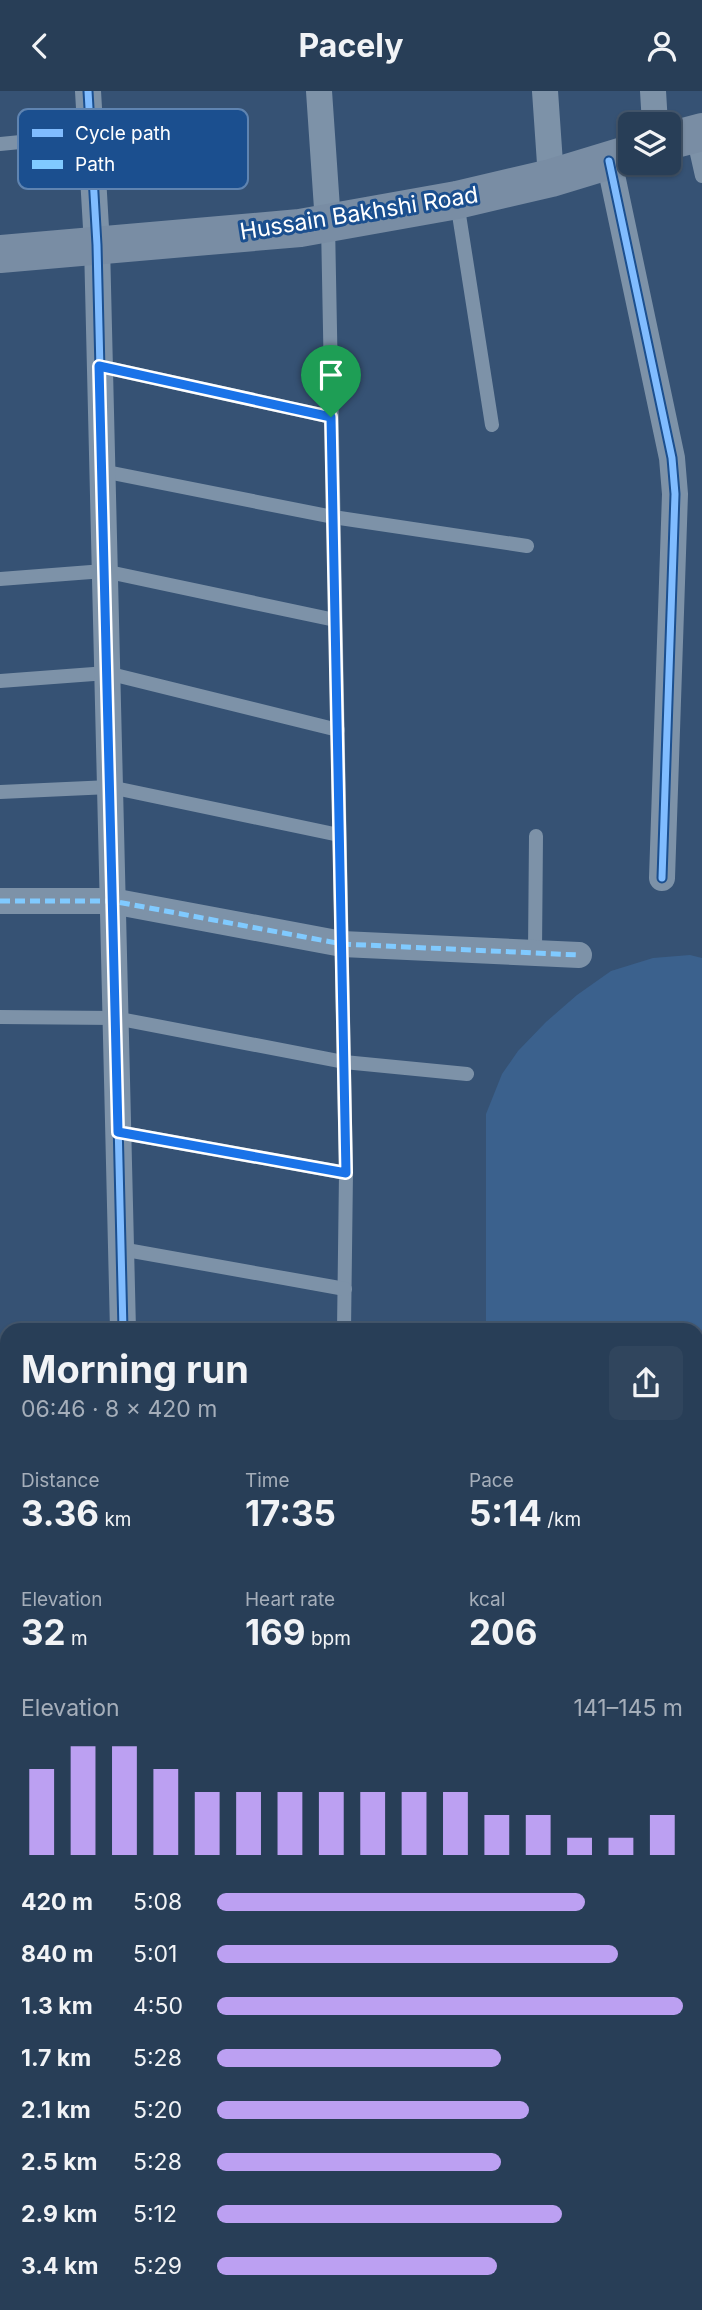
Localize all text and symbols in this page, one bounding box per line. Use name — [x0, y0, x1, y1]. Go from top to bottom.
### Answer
text: Pacely — [298, 26, 404, 65]
icon: back — [21, 27, 59, 65]
icon: person — [643, 27, 681, 65]
legend — [18, 109, 248, 189]
map controls — [618, 112, 681, 175]
button: layers — [618, 112, 681, 175]
text: Cycle path — [75, 122, 171, 145]
text: Path — [75, 153, 115, 176]
street label: Hussain Bakhshi Road — [238, 180, 480, 246]
pin — [301, 345, 361, 417]
icon: arrive — [312, 356, 350, 394]
text: Morning run — [21, 1346, 249, 1392]
button: share — [609, 1346, 683, 1420]
text: 06:46 · 8 × 420 m — [21, 1395, 217, 1423]
text: Distance — [21, 1469, 99, 1492]
text: Time — [245, 1469, 290, 1492]
text: Pace — [469, 1469, 514, 1492]
text: 3.36 — [21, 1492, 99, 1534]
text: 17:35 — [245, 1492, 336, 1534]
text: 5:14 — [469, 1492, 542, 1534]
text: km — [99, 1508, 132, 1531]
text: /km — [542, 1508, 581, 1531]
text: Elevation — [21, 1588, 102, 1611]
text: Heart rate — [245, 1588, 335, 1611]
text: kcal — [469, 1588, 505, 1611]
text: 32 — [21, 1611, 66, 1653]
text: 169 — [245, 1611, 306, 1653]
text: 206 — [469, 1611, 537, 1653]
text: m — [66, 1627, 88, 1650]
text: bpm — [306, 1627, 351, 1650]
text: Elevation — [21, 1694, 120, 1722]
text: 141–145 m — [574, 1694, 683, 1722]
text: 420 m — [21, 1888, 93, 1916]
text: 5:08 — [133, 1888, 182, 1916]
text: 840 m — [21, 1940, 93, 1968]
text: 5:01 — [133, 1940, 177, 1968]
text: 1.3 km — [21, 1992, 93, 2020]
text: 4:50 — [133, 1992, 183, 2020]
text: 1.7 km — [21, 2044, 91, 2072]
text: 5:28 — [133, 2044, 182, 2072]
text: 2.1 km — [21, 2096, 91, 2124]
text: 5:20 — [133, 2096, 182, 2124]
text: 2.5 km — [21, 2148, 98, 2176]
text: 5:28 — [133, 2148, 182, 2176]
text: 2.9 km — [21, 2200, 98, 2228]
text: 5:12 — [133, 2200, 177, 2228]
text: 3.4 km — [21, 2252, 98, 2280]
text: 5:29 — [133, 2252, 182, 2280]

